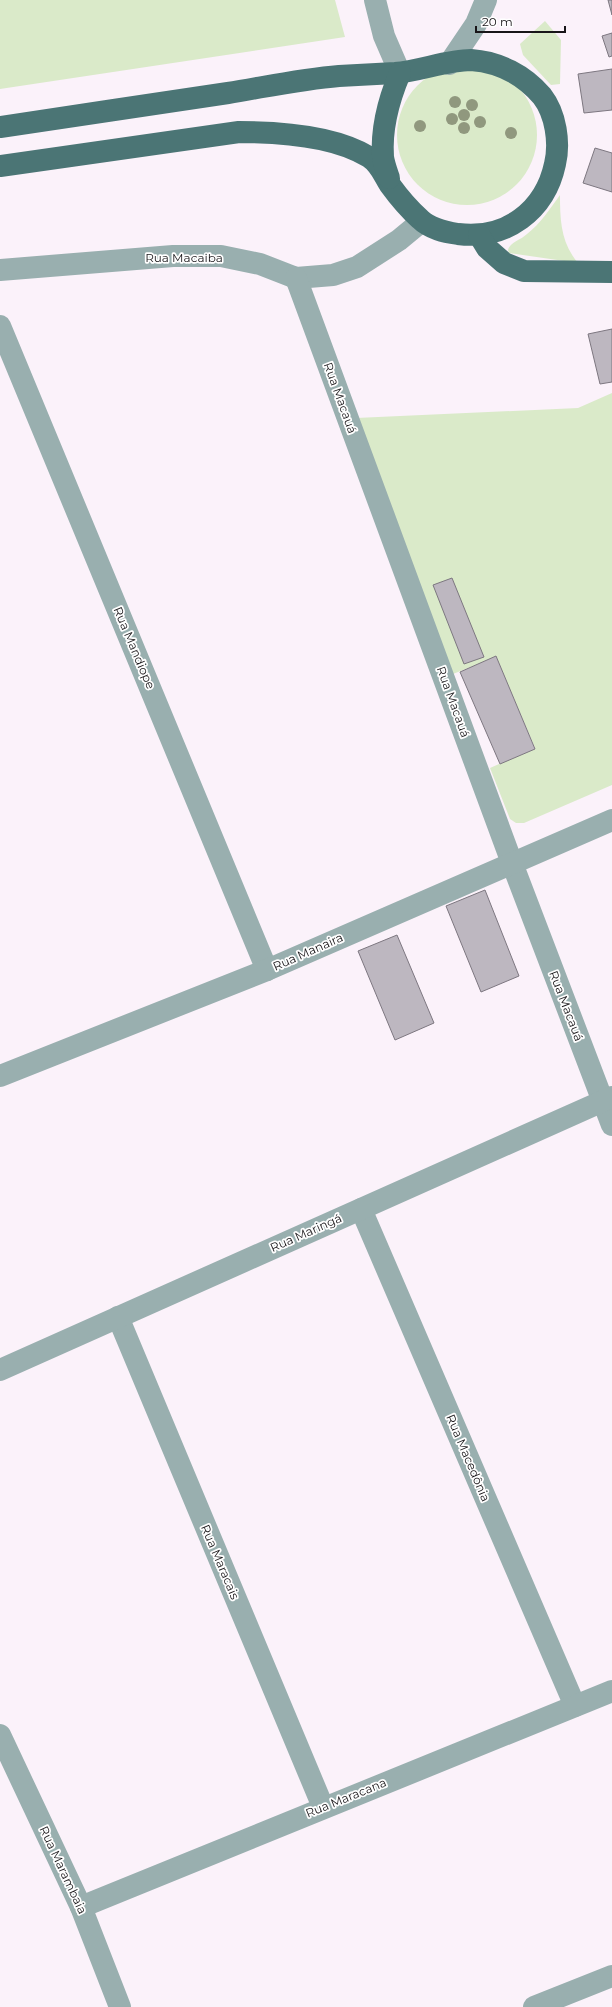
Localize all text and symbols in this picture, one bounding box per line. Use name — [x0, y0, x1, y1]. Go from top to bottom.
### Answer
scale bar — [476, 8, 565, 34]
text: 20 m — [482, 14, 513, 29]
street label: Rua Macaiba — [145, 250, 223, 265]
street label: Rua Macauá — [321, 360, 360, 435]
street label: Rua Mandiope — [110, 604, 159, 691]
street label: Rua Macauá — [434, 664, 473, 739]
street label: Rua Manaira — [270, 929, 345, 974]
street label: Rua Macauá — [546, 968, 587, 1043]
street label: Rua Maringá — [268, 1210, 344, 1255]
street label: Rua Macedônia — [443, 1412, 494, 1504]
street label: Rua Maracais — [198, 1522, 243, 1602]
street label: Rua Maracana — [303, 1774, 388, 1821]
street label: Rua Marambaia — [37, 1824, 90, 1916]

